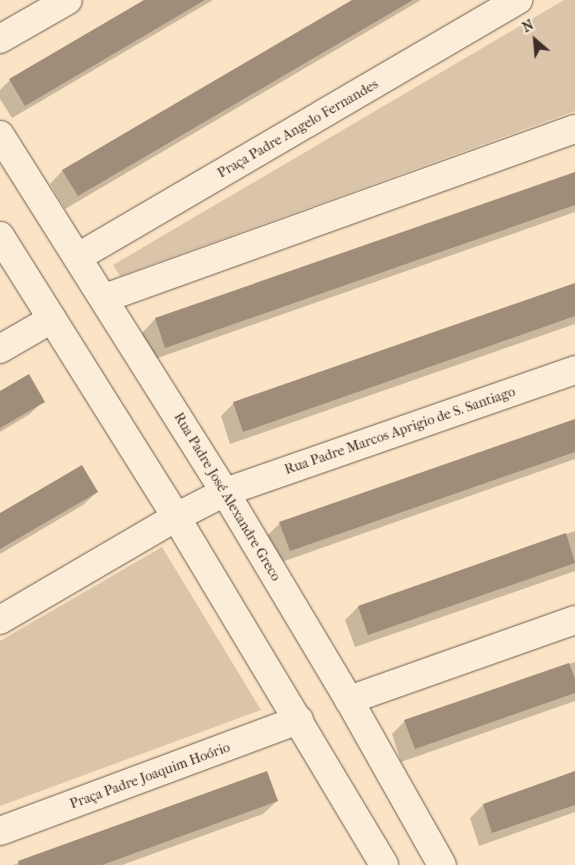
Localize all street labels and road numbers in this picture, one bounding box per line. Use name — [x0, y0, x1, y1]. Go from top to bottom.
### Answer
street label: Praça Padre Angelo Fernandes — [215, 76, 381, 182]
street label: Rua Padre Marcos Aprigio de S. Santiago — [282, 384, 518, 478]
street label: Rua Padre José Alexandre Greco — [170, 410, 284, 584]
street label: Praça Padre Joaquim Hoório — [68, 739, 232, 813]

